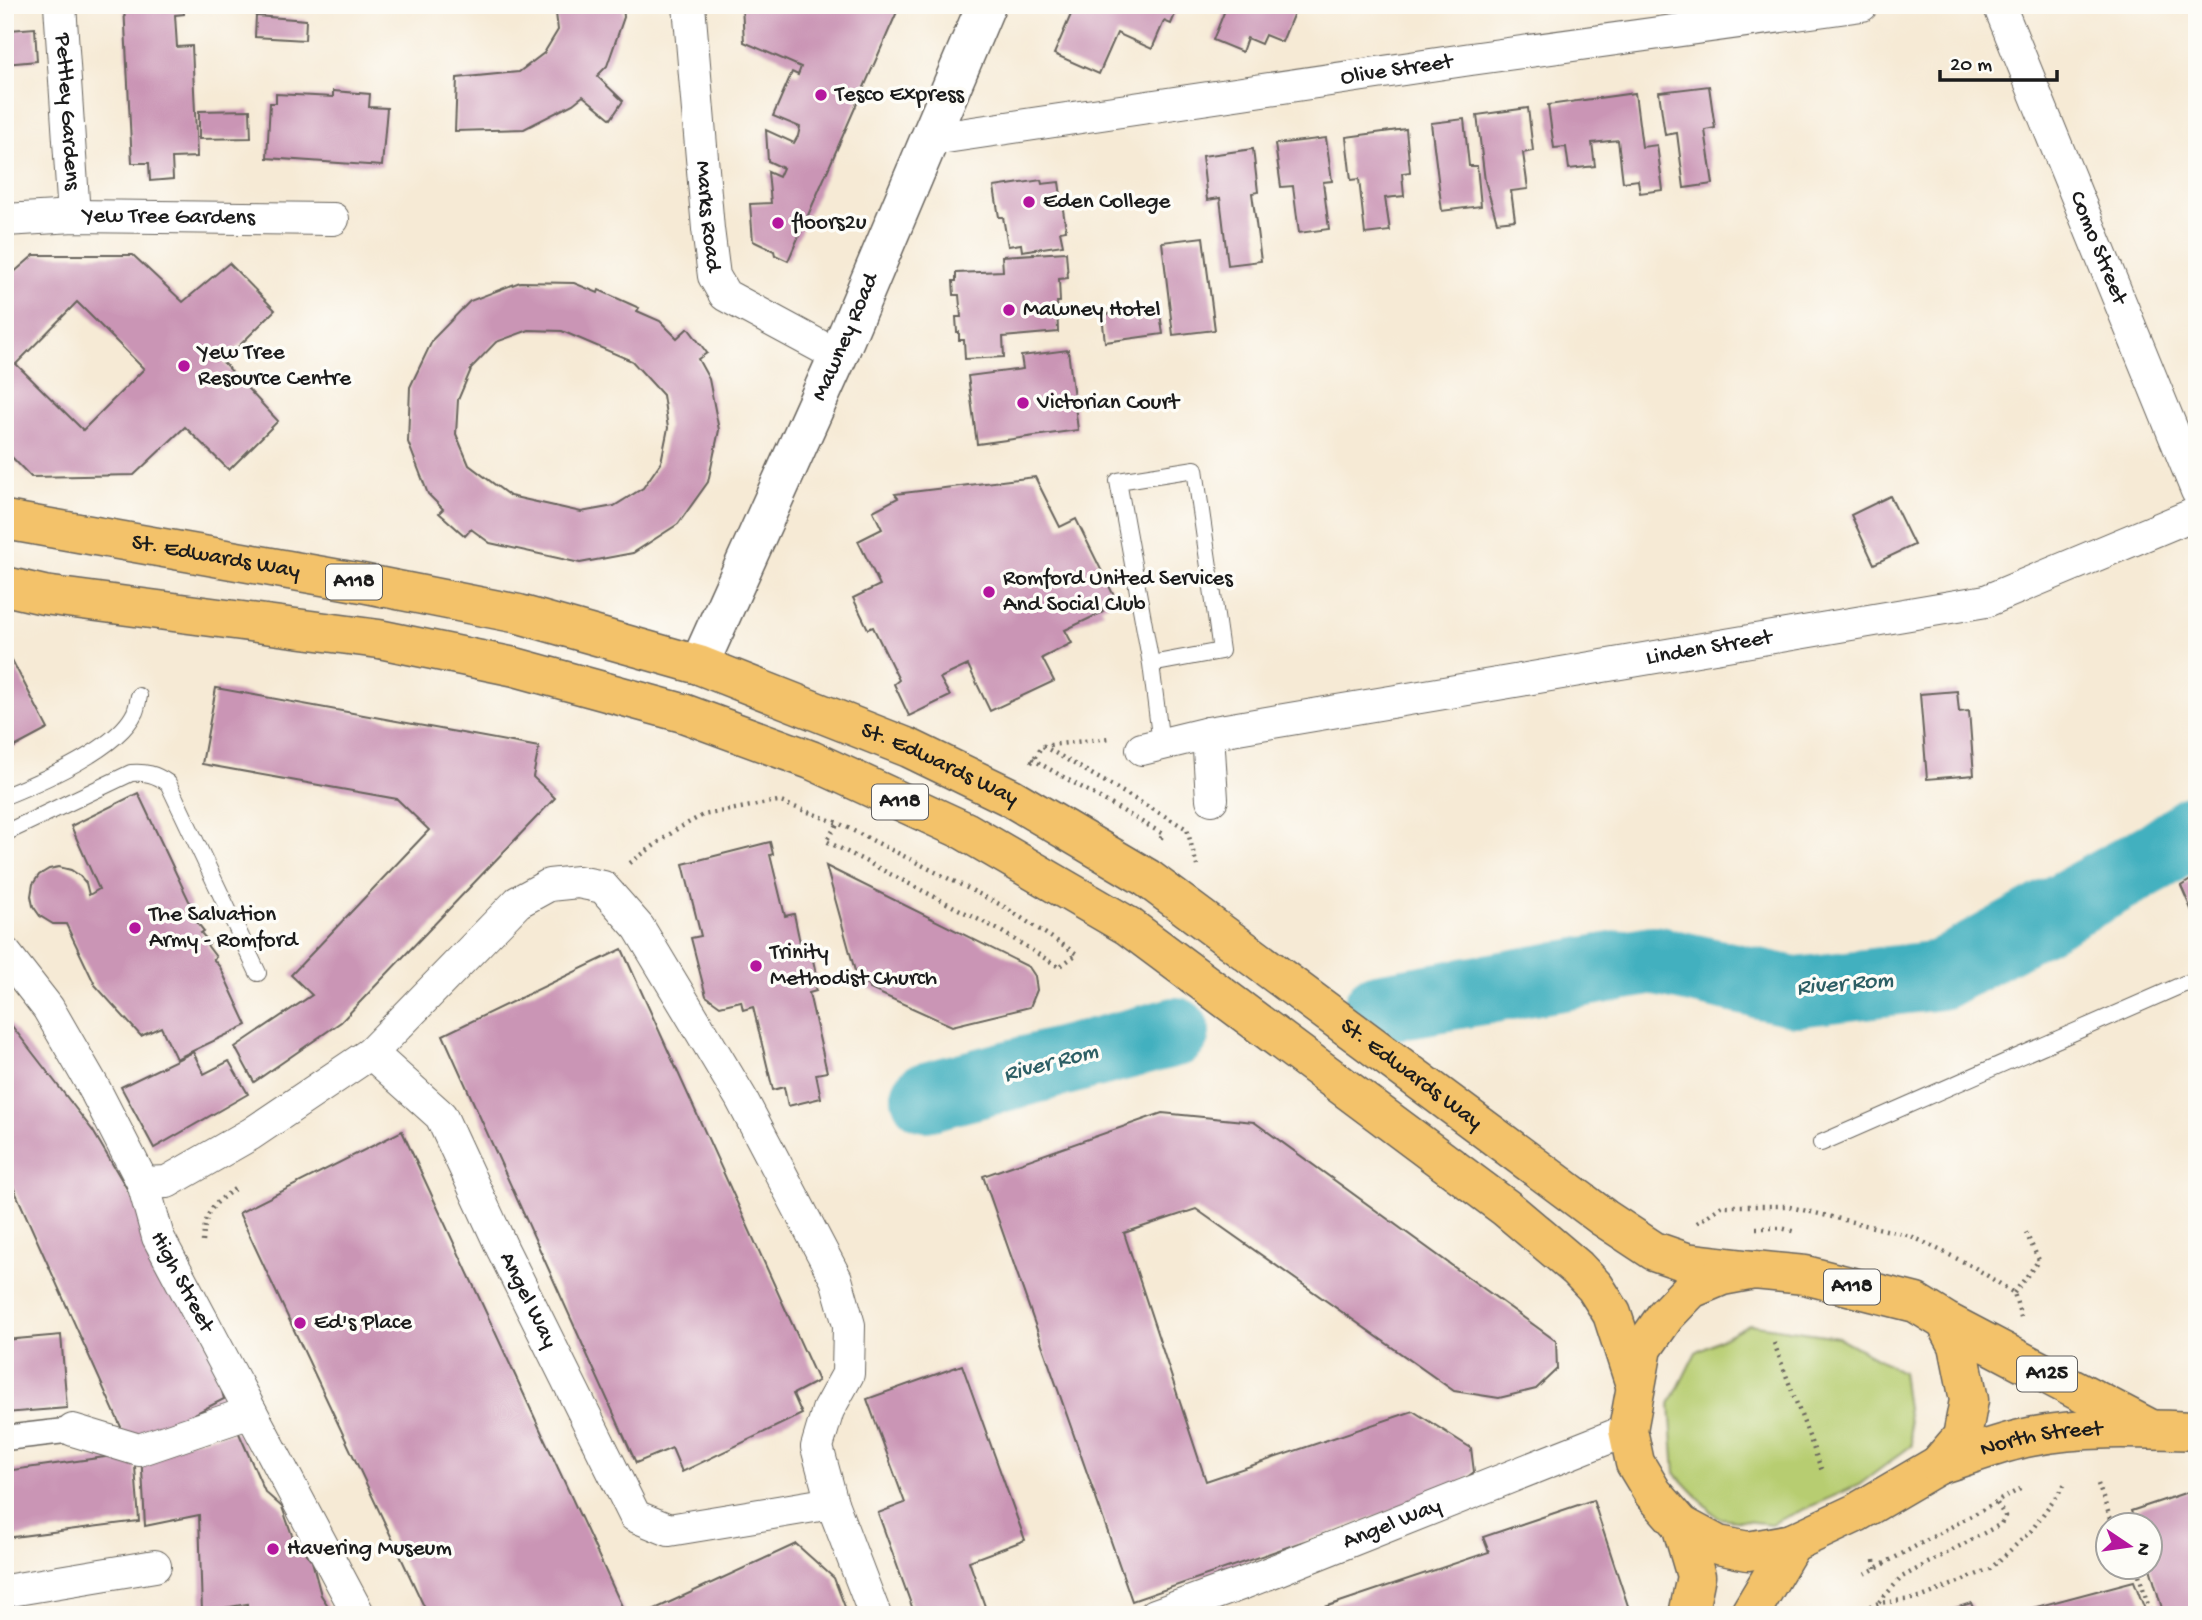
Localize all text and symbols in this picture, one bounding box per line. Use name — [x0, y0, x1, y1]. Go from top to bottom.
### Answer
street label: Pettley Gardens — [48, 31, 86, 192]
scale bar — [1940, 38, 2057, 82]
street label: Olive Street — [1339, 48, 1456, 92]
text: 20 m — [1950, 54, 1992, 79]
place label: Tesco Express — [833, 82, 965, 109]
marker: Tesco Express — [813, 87, 829, 103]
street label: Marks Road — [689, 160, 727, 275]
street label: Como Street — [2063, 187, 2134, 310]
place label: Eden College — [1043, 189, 1172, 216]
marker: Eden College — [1021, 194, 1037, 210]
street label: Yew Tree Gardens — [81, 203, 256, 232]
place label: floors2u — [791, 210, 867, 237]
marker: floors2u — [770, 215, 786, 231]
street label: Mawney Road — [806, 268, 885, 405]
place label: Mawney Hotel — [1023, 297, 1161, 324]
marker: Mawney Hotel — [1001, 302, 1017, 318]
place label: Yew Tree Resource Centre — [196, 340, 352, 393]
marker: Yew Tree Resource Centre — [176, 358, 192, 374]
place label: Victorian Court — [1036, 390, 1181, 417]
marker: Victorian Court — [1015, 395, 1031, 411]
street label: St. Edwards Way — [129, 529, 302, 585]
road number: A118 — [326, 564, 382, 600]
place label: Romford United Services And Social Club — [1003, 566, 1233, 619]
marker: Romford United Services And Social Club — [981, 584, 997, 600]
street label: Linden Street — [1644, 624, 1776, 672]
street label: St. Edwards Way — [857, 717, 1023, 812]
road number: A118 — [872, 784, 928, 820]
place label: The Salvation Army - Romford — [147, 902, 299, 955]
marker: The Salvation Army - Romford — [127, 920, 143, 936]
place label: Trinity Methodist Church — [768, 940, 937, 993]
marker: Trinity Methodist Church — [748, 958, 764, 974]
water label: River Rom — [1795, 966, 1895, 1004]
street label: St. Edwards Way — [1335, 1013, 1488, 1136]
water label: River Rom — [1000, 1037, 1102, 1091]
street label: High Street — [144, 1227, 221, 1338]
street label: Angel Way — [493, 1248, 563, 1353]
road number: A118 — [1824, 1270, 1880, 1304]
place label: Ed's Place — [314, 1310, 413, 1337]
marker: Ed's Place — [292, 1315, 308, 1331]
road number: A125 — [2017, 1356, 2077, 1392]
street label: North Street — [1977, 1416, 2104, 1464]
street label: Angel Way — [1339, 1492, 1445, 1556]
north arrow — [2094, 1512, 2164, 1582]
place label: Havering Museum — [287, 1536, 452, 1563]
text: N — [2130, 1540, 2155, 1558]
marker: Havering Museum — [265, 1541, 281, 1557]

